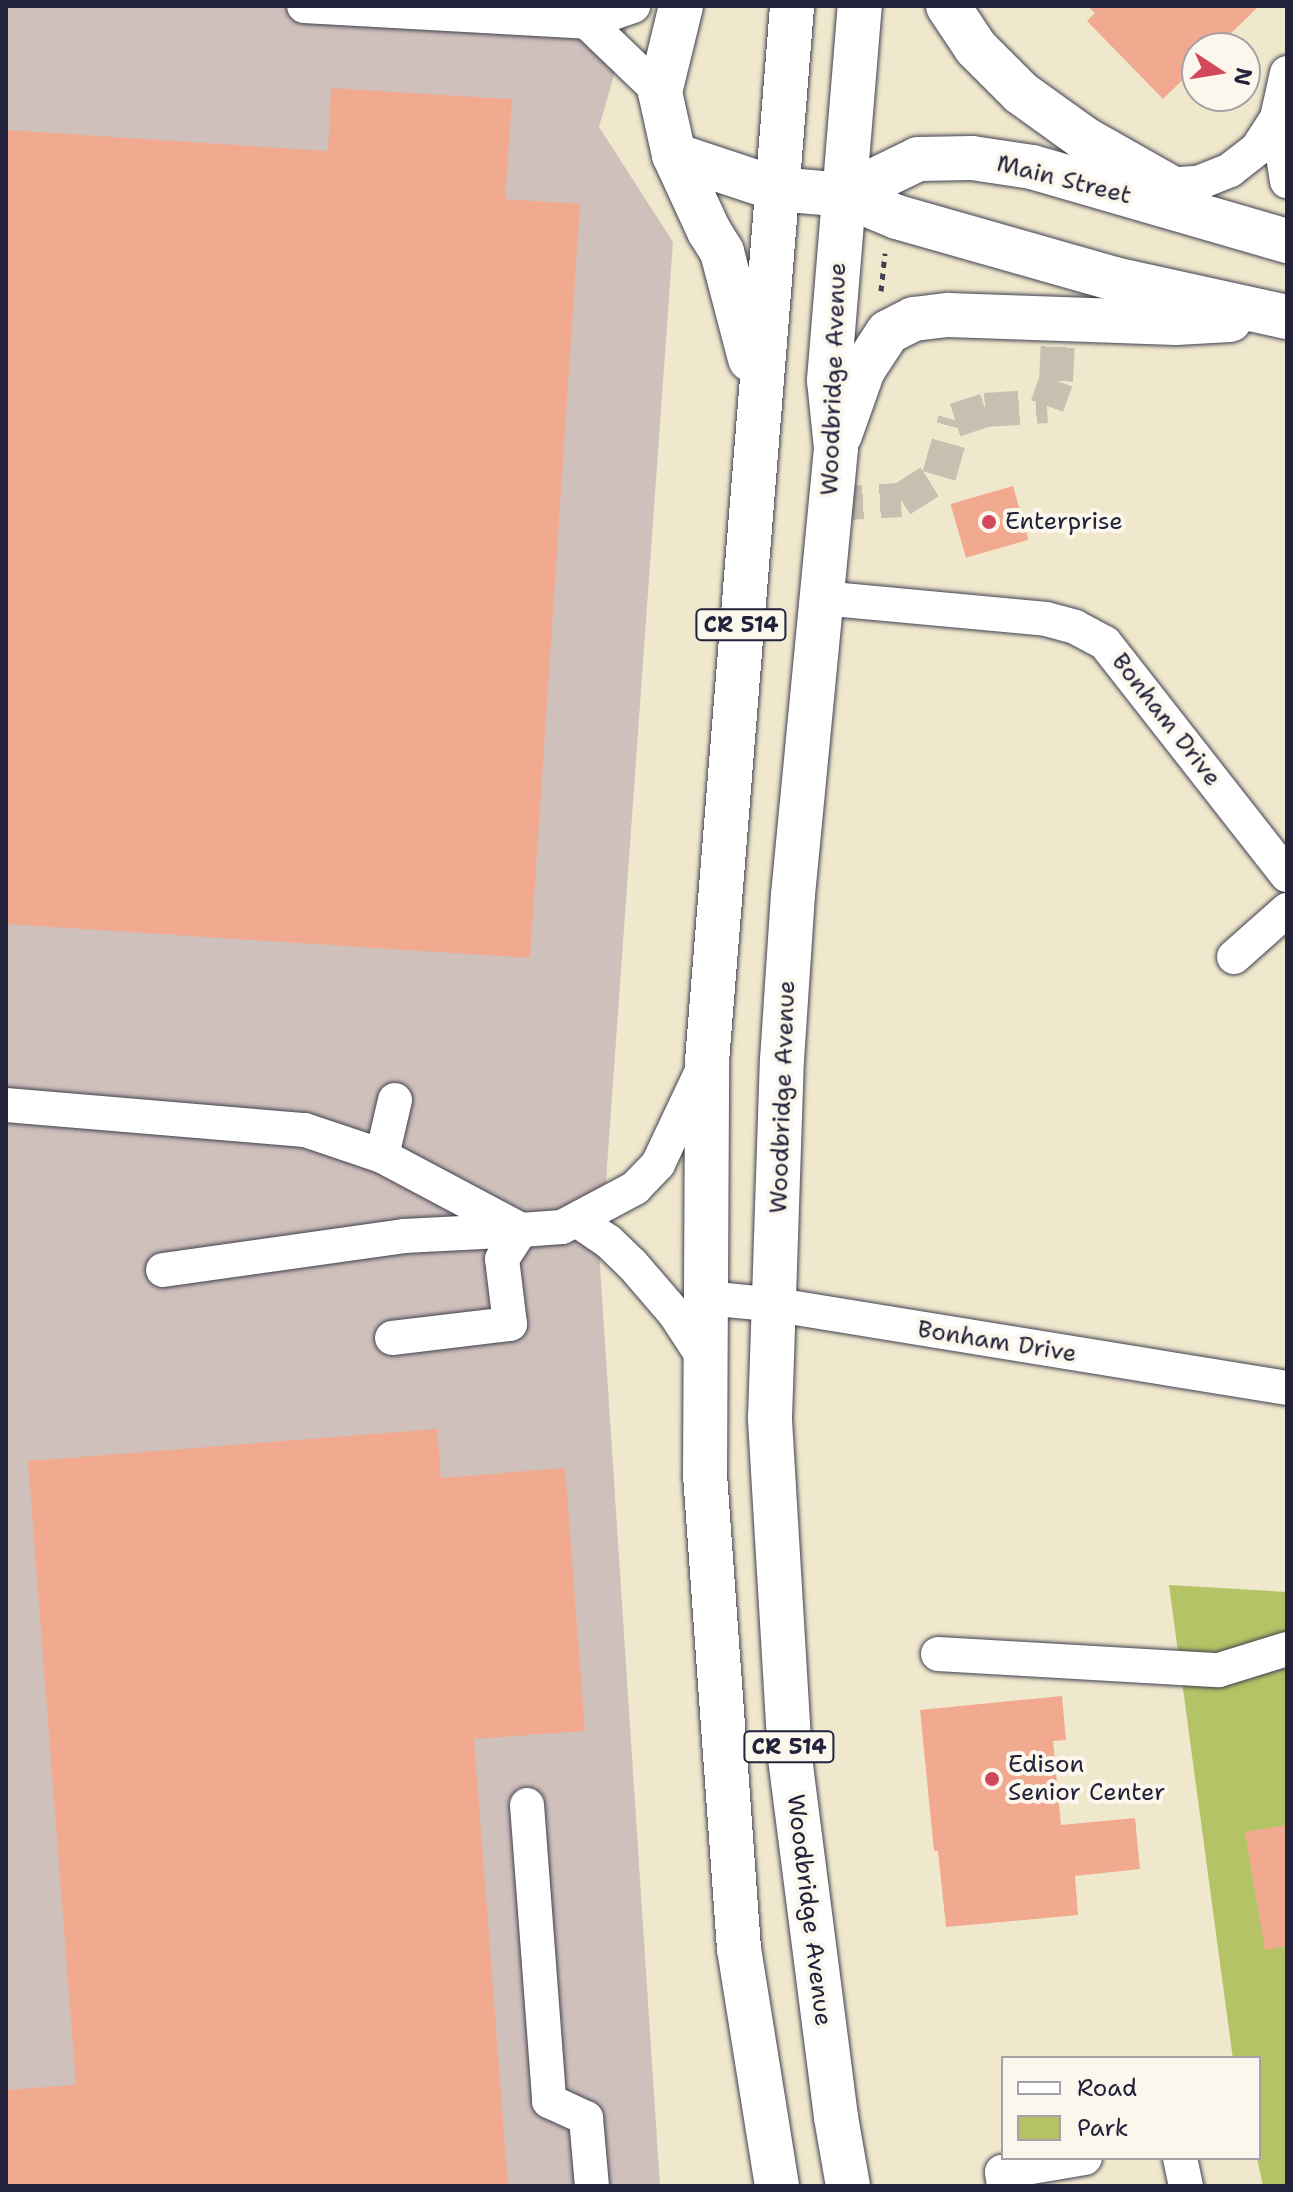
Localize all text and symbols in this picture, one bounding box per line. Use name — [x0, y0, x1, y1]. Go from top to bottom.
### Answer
north arrow — [1181, 32, 1261, 112]
text: N — [1227, 65, 1259, 88]
street label: Main Street — [994, 149, 1134, 211]
street label: Woodbridge Avenue — [816, 262, 852, 496]
place label: Enterprise — [1005, 508, 1123, 536]
marker: Enterprise — [980, 513, 998, 531]
road number: CR 514 — [695, 607, 787, 643]
street label: Bonham Drive — [1105, 648, 1227, 792]
street label: Woodbridge Avenue — [765, 980, 801, 1214]
street label: Bonham Drive — [915, 1315, 1079, 1369]
road number: CR 514 — [743, 1729, 835, 1765]
place label: Edison Senior Center — [1008, 1751, 1165, 1807]
marker: Edison Senior Center — [983, 1770, 1001, 1788]
street label: Woodbridge Avenue — [780, 1793, 838, 2027]
legend — [1001, 2056, 1261, 2160]
text: Road — [1077, 2072, 1137, 2104]
text: Park — [1077, 2112, 1129, 2144]

